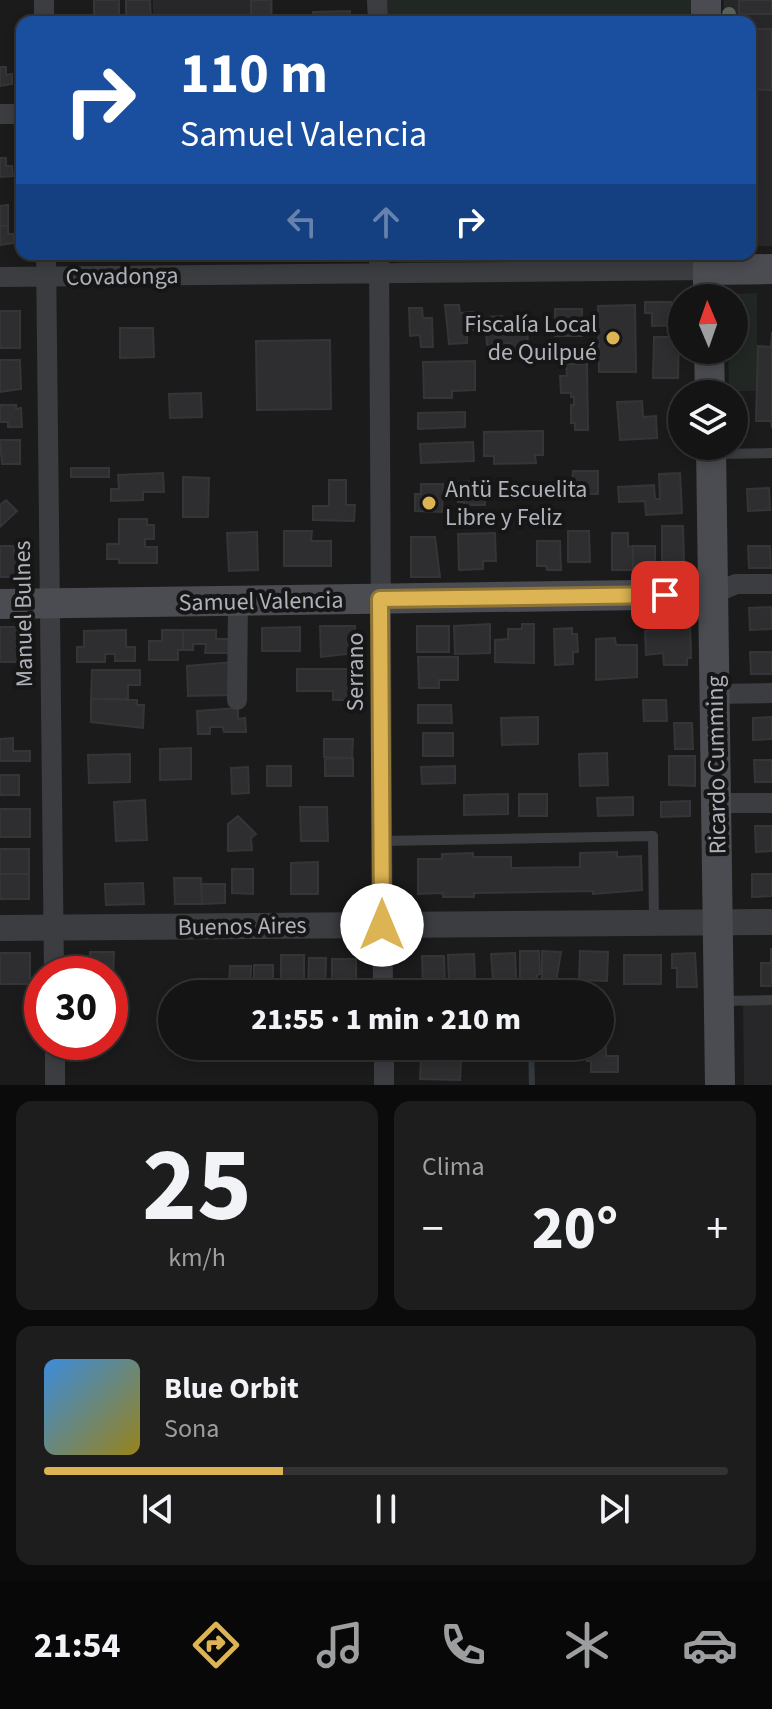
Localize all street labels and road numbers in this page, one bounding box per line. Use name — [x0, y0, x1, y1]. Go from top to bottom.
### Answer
street label: Covadonga — [65, 258, 179, 295]
street label: Manuel Bulnes — [5, 540, 42, 688]
street label: Samuel Valencia — [178, 583, 344, 620]
street label: Serrano — [338, 632, 373, 712]
street label: Ricardo Cumming — [697, 675, 736, 855]
street label: Buenos Aires — [177, 908, 307, 945]

